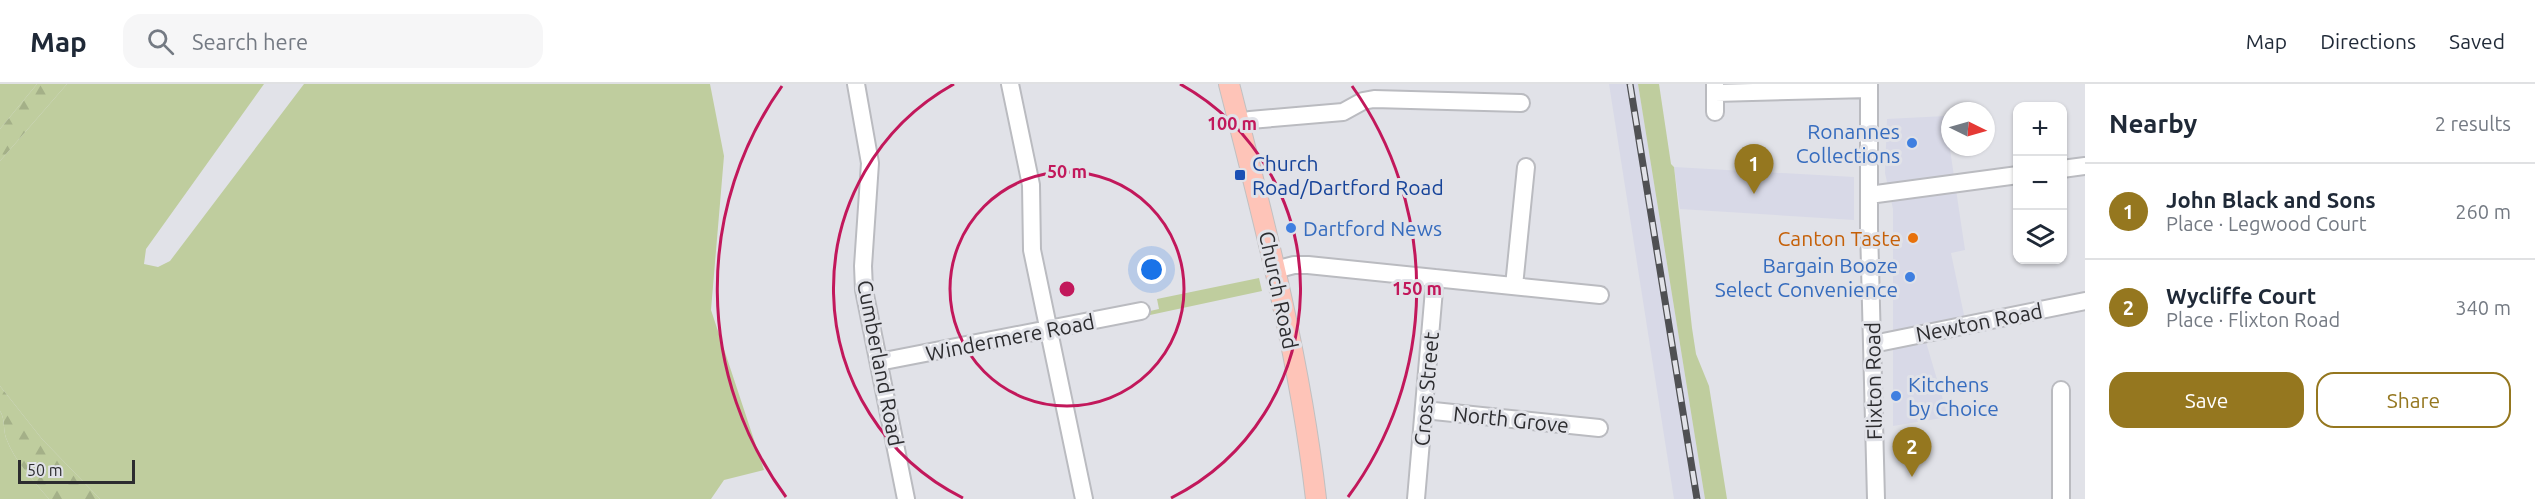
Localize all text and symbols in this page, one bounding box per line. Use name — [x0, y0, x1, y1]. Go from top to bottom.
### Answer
search box — [123, 14, 543, 68]
icon: search — [144, 25, 177, 58]
text: Map — [30, 26, 87, 57]
text: Search here — [192, 29, 308, 54]
text: Map — [2246, 29, 2287, 53]
text: Directions — [2320, 29, 2416, 53]
text: Saved — [2449, 29, 2505, 53]
north arrow — [1941, 102, 1995, 156]
map controls — [2013, 102, 2067, 264]
button: + — [2013, 102, 2067, 156]
text: Nearby — [2109, 109, 2197, 138]
text: 2 results — [2435, 112, 2511, 135]
text: 100 m — [1207, 113, 1257, 133]
place label: Ronannes Collections — [1796, 119, 1900, 167]
marker: Ronannes Collections — [1905, 136, 1919, 150]
pin: 1 — [1734, 144, 1774, 194]
place label: Church Road/Dartford Road — [1252, 151, 1444, 199]
button: − — [2013, 156, 2067, 210]
text: 50 m — [1047, 161, 1087, 181]
marker: Church Road/Dartford Road — [1233, 168, 1247, 182]
text: John Black and Sons — [2166, 187, 2376, 212]
text: 1 — [2123, 200, 2134, 223]
text: 260 m — [2455, 200, 2511, 223]
button: layers — [2013, 210, 2067, 264]
text: Place · Legwood Court — [2166, 212, 2367, 235]
place label: Dartford News — [1303, 216, 1442, 240]
marker: Dartford News — [1284, 221, 1298, 235]
place label: Canton Taste — [1777, 226, 1901, 250]
street label: Church Road — [1255, 229, 1303, 351]
marker: Canton Taste — [1906, 231, 1920, 245]
place label: Bargain Booze Select Convenience — [1715, 253, 1898, 301]
your location — [1137, 255, 1166, 284]
marker: Bargain Booze Select Convenience — [1903, 270, 1917, 284]
street label: Cumberland Road — [853, 278, 909, 448]
text: 150 m — [1392, 278, 1442, 298]
centre of rings — [1057, 279, 1077, 299]
text: Wycliffe Court — [2166, 283, 2316, 308]
text: 2 — [2123, 296, 2134, 319]
text: 340 m — [2455, 296, 2511, 319]
street label: Newton Road — [1914, 298, 2044, 346]
text: Place · Flixton Road — [2166, 308, 2340, 331]
street label: Windermere Road — [924, 309, 1096, 365]
street label: Flixton Road — [1860, 322, 1886, 440]
street label: Cross Street — [1409, 331, 1443, 447]
place label: Kitchens by Choice — [1908, 372, 1999, 420]
button: Save — [2109, 372, 2304, 428]
button: Share — [2316, 372, 2511, 428]
marker: Kitchens by Choice — [1889, 389, 1903, 403]
street label: North Grove — [1452, 401, 1570, 437]
pin: 2 — [1892, 428, 1932, 477]
scale bar — [18, 457, 135, 484]
text: 50 m — [27, 461, 63, 479]

